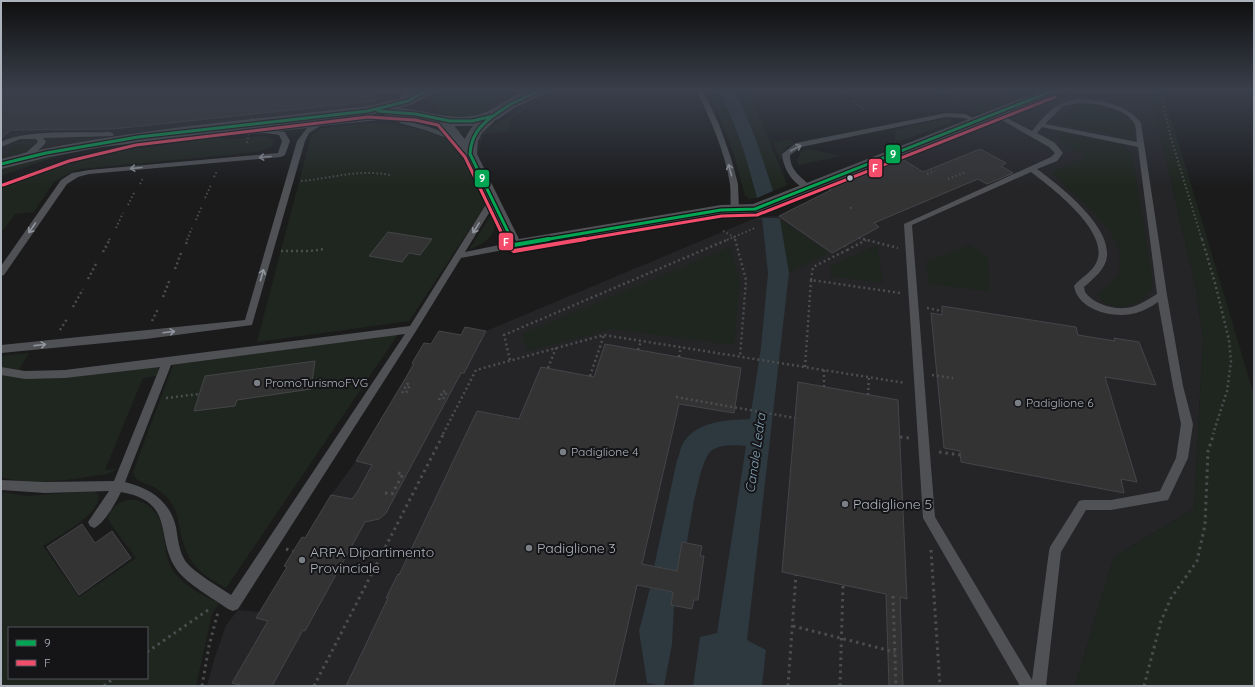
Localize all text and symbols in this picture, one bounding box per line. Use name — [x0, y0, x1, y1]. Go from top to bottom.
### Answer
one-way arrow — [790, 144, 802, 151]
line badge: 9 — [885, 144, 901, 164]
text: 9 — [890, 147, 896, 161]
one-way arrow — [259, 153, 272, 160]
line badge: F — [868, 158, 883, 178]
text: F — [872, 161, 878, 175]
one-way arrow — [130, 164, 143, 172]
one-way arrow — [726, 164, 733, 177]
line badge: 9 — [474, 169, 490, 188]
text: 9 — [479, 171, 485, 185]
unlabelled marker — [845, 173, 855, 183]
one-way arrow — [28, 222, 36, 233]
one-way arrow — [471, 222, 479, 234]
line badge: F — [498, 232, 514, 251]
text: F — [503, 235, 509, 249]
one-way arrow — [259, 268, 266, 281]
one-way arrow — [162, 329, 175, 336]
one-way arrow — [33, 342, 46, 349]
place label: PromoTurismoFVG — [265, 375, 368, 390]
marker: PromoTurismoFVG — [252, 378, 262, 388]
place label: Padiglione 6 — [1026, 395, 1094, 410]
marker: Padiglione 6 — [1013, 398, 1023, 408]
water label: Canale Ledra — [741, 411, 769, 494]
place label: Padiglione 4 — [571, 444, 639, 459]
marker: Padiglione 4 — [558, 447, 568, 457]
place label: Padiglione 5 — [853, 495, 932, 513]
marker: Padiglione 5 — [840, 499, 850, 509]
place label: Padiglione 3 — [537, 539, 616, 557]
place label: ARPA Dipartimento Provinciale — [310, 543, 434, 577]
marker: Padiglione 3 — [524, 543, 534, 553]
marker: ARPA Dipartimento Provinciale — [297, 555, 307, 565]
legend — [8, 627, 148, 679]
text: 9 — [44, 635, 51, 650]
text: F — [44, 655, 51, 670]

